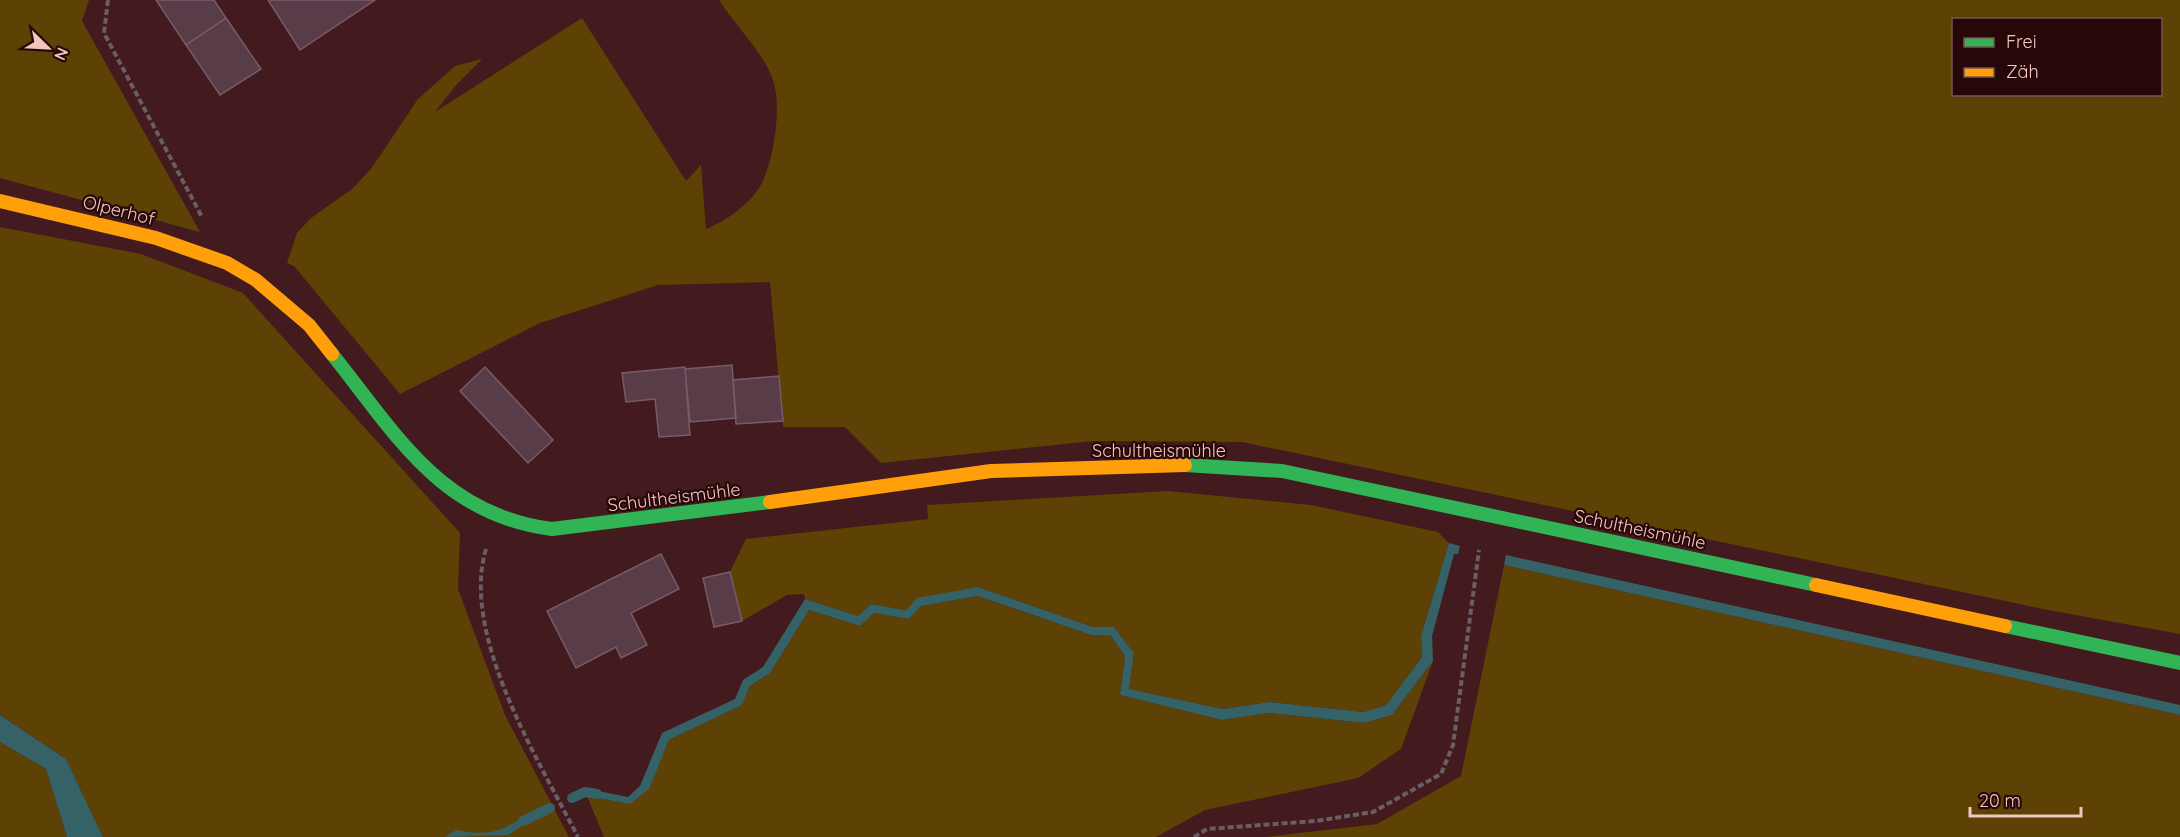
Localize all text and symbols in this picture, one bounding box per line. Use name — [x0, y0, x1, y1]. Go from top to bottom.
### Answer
north arrow — [18, 18, 78, 78]
legend — [1952, 18, 2162, 96]
text: Frei — [2006, 30, 2037, 53]
text: N — [50, 45, 73, 64]
text: Zäh — [2006, 60, 2039, 83]
street label: Olperhof — [81, 190, 158, 230]
street label: Schultheismühle — [1092, 439, 1226, 462]
street label: Schultheismühle — [606, 477, 742, 517]
street label: Schultheismühle — [1572, 504, 1708, 554]
scale bar — [1970, 780, 2081, 818]
text: 20 m — [1979, 789, 2021, 812]

